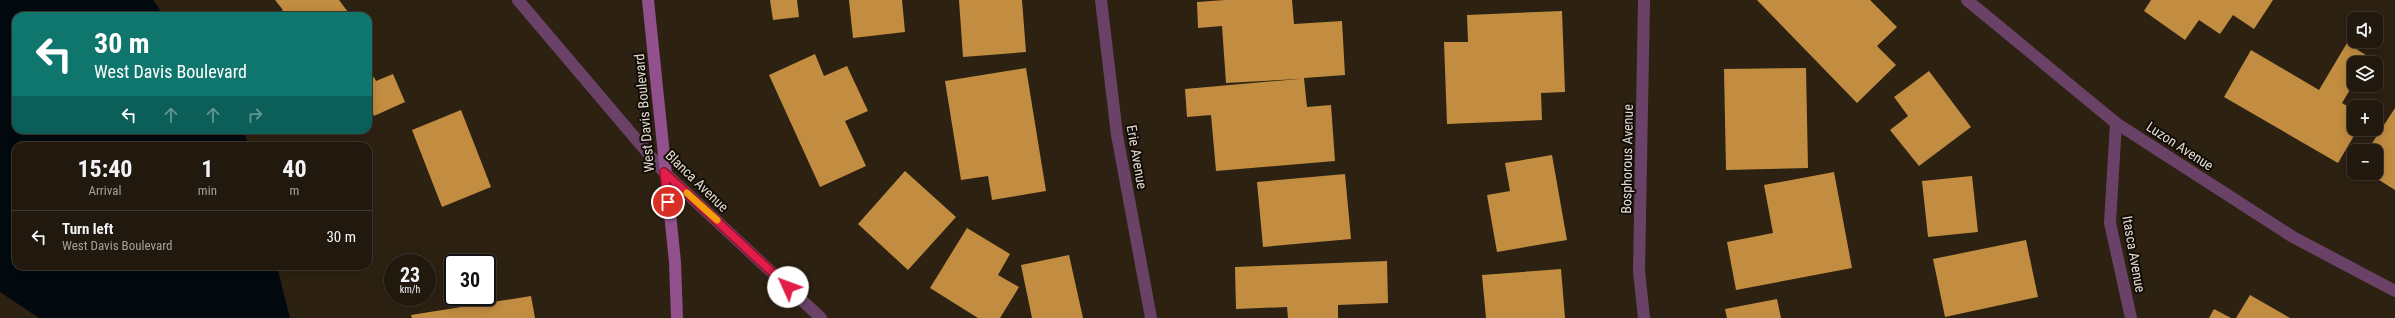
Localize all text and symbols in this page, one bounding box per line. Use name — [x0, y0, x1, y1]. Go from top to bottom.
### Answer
map controls — [2347, 12, 2383, 180]
button: sound — [2347, 12, 2383, 48]
text: 30 m — [94, 27, 150, 60]
icon: left — [28, 28, 80, 80]
street label: West Davis Boulevard — [631, 53, 657, 173]
button: layers — [2347, 56, 2383, 92]
text: West Davis Boulevard — [94, 61, 247, 82]
button: + — [2347, 100, 2383, 136]
icon: left — [118, 104, 140, 126]
icon: ahead — [160, 104, 182, 126]
icon: ahead — [202, 104, 224, 126]
icon: right — [244, 104, 266, 126]
street label: Bosphorous Avenue — [1618, 104, 1636, 214]
street label: Luzon Avenue — [2144, 118, 2217, 174]
street label: Erie Avenue — [1124, 124, 1151, 191]
button: − — [2347, 144, 2383, 180]
street label: Blanca Avenue — [662, 147, 732, 215]
text: 15:40 — [77, 155, 132, 183]
text: 1 — [201, 155, 213, 183]
text: 40 — [282, 155, 307, 183]
text: Arrival — [88, 183, 121, 198]
text: min — [198, 183, 217, 198]
text: m — [290, 183, 299, 198]
pin — [651, 185, 685, 219]
icon: arrive — [657, 191, 679, 213]
street label: Itasca Avenue — [2119, 214, 2149, 294]
text: Turn left — [62, 220, 113, 238]
icon: left — [28, 226, 50, 248]
text: 30 m — [326, 228, 356, 246]
text: West Davis Boulevard — [62, 238, 172, 253]
speed limit sign: 30 — [444, 254, 496, 306]
text: 23 — [400, 263, 420, 287]
position arrow — [767, 266, 809, 308]
text: km/h — [400, 284, 420, 295]

